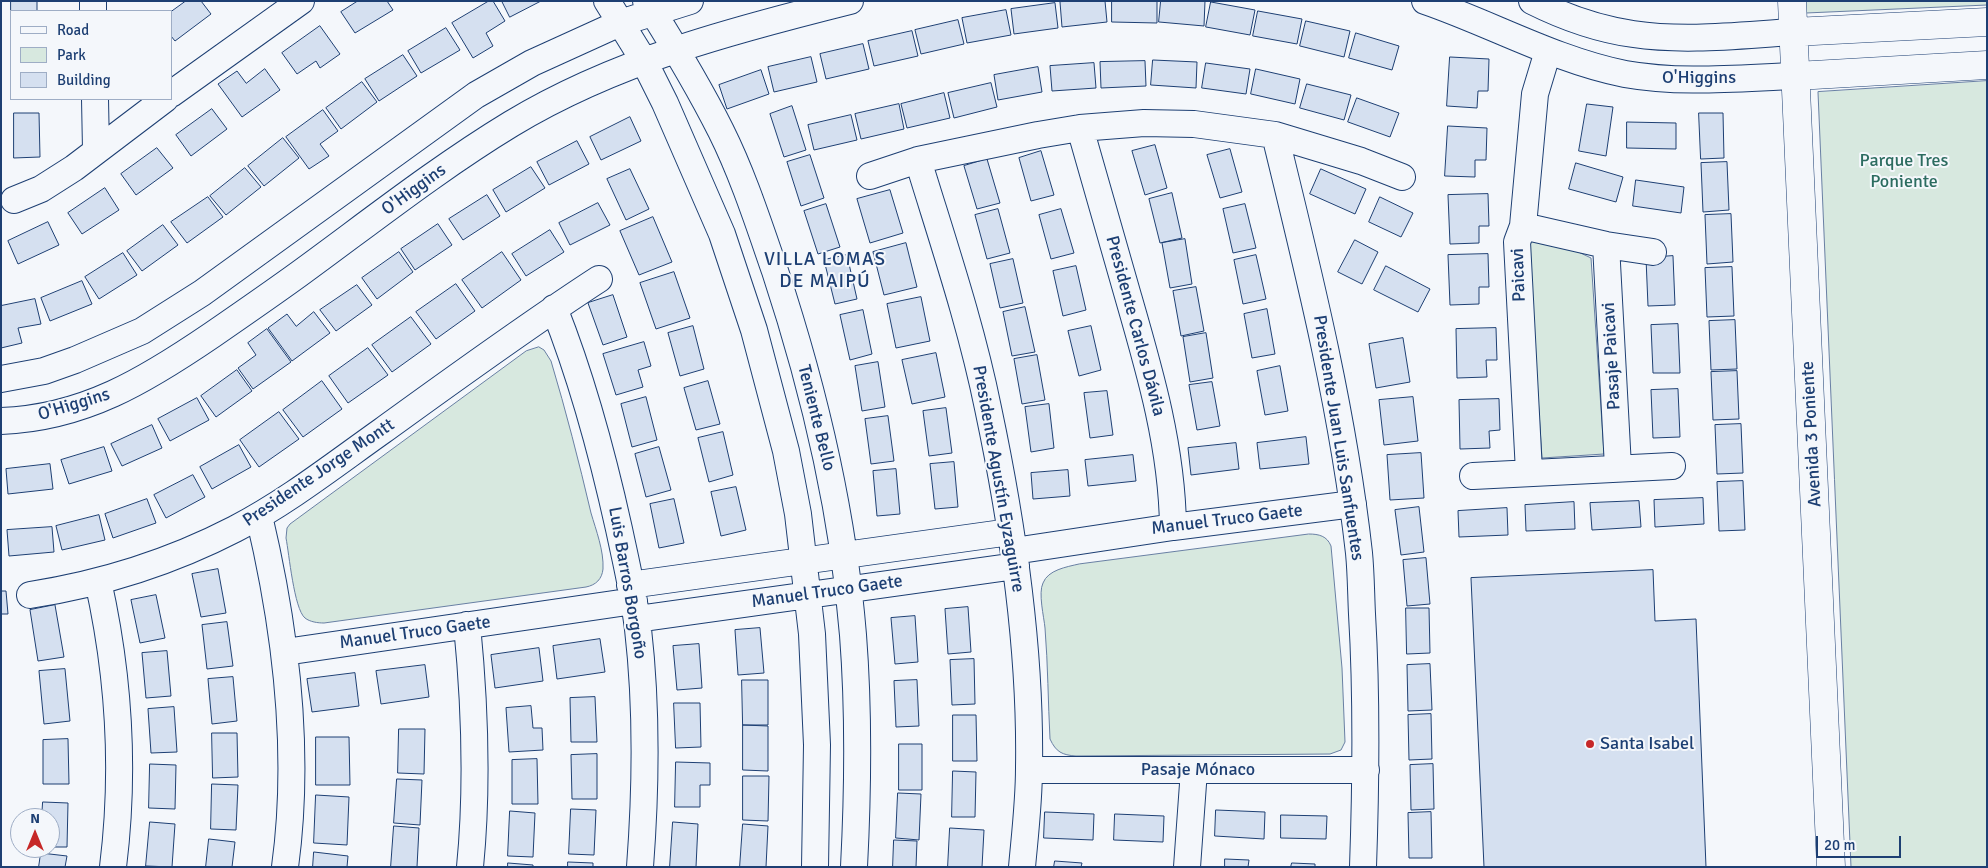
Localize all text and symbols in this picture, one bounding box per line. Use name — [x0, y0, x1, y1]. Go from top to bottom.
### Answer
legend — [10, 10, 172, 100]
text: Road — [57, 21, 89, 39]
text: Park — [57, 46, 86, 64]
street label: O'Higgins — [1662, 67, 1736, 89]
text: Building — [57, 71, 111, 89]
park label: Parque Tres Poniente — [1860, 150, 1948, 192]
street label: O'Higgins — [378, 159, 450, 221]
street label: Presidente Carlos Dávila — [1101, 233, 1169, 419]
street label: Paicavi — [1507, 248, 1531, 302]
district label: VILLA LOMAS DE MAIPÚ — [763, 249, 887, 293]
street label: Pasaje Paicavi — [1598, 302, 1626, 410]
street label: Presidente Juan Luis Sanfuentes — [1308, 314, 1368, 562]
street label: Avenida 3 Poniente — [1797, 360, 1827, 508]
street label: Teniente Bello — [792, 363, 840, 473]
street label: Presidente Agustín Eyzaguirre — [967, 364, 1029, 594]
street label: O'Higgins — [35, 384, 113, 426]
street label: Presidente Jorge Montt — [239, 414, 399, 532]
street label: Manuel Truco Gaete — [1150, 500, 1304, 540]
street label: Luis Barros Borgoño — [603, 505, 651, 661]
street label: Manuel Truco Gaete — [750, 571, 904, 613]
street label: Manuel Truco Gaete — [338, 612, 492, 654]
place label: Santa Isabel — [1600, 733, 1694, 755]
marker: Santa Isabel — [1584, 738, 1596, 750]
street label: Pasaje Mónaco — [1141, 759, 1255, 781]
north arrow — [10, 808, 60, 858]
text: N — [30, 810, 40, 827]
scale bar — [1818, 826, 1903, 858]
text: 20 m — [1824, 836, 1855, 854]

